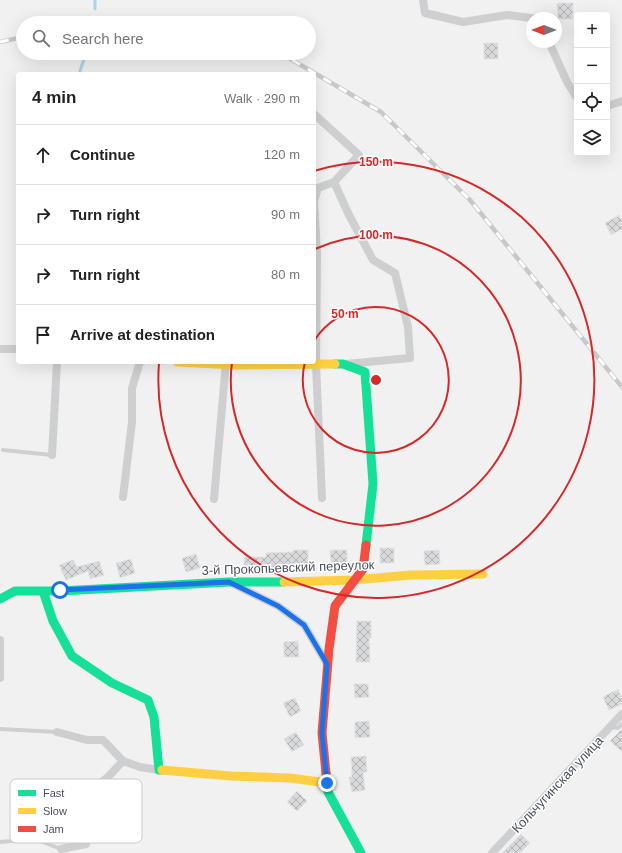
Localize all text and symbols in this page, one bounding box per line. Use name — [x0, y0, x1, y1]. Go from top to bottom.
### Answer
north arrow — [526, 12, 562, 48]
map controls — [574, 12, 610, 156]
button: + — [574, 12, 610, 48]
search box — [16, 16, 316, 60]
icon: search — [30, 27, 52, 49]
text: Search here — [62, 30, 144, 47]
button: − — [574, 48, 610, 84]
button: locate — [574, 84, 610, 120]
text: 4 min — [32, 88, 76, 107]
text: Walk · 290 m — [224, 91, 300, 106]
button: layers — [574, 120, 610, 156]
icon: ahead — [32, 144, 54, 166]
text: Continue — [70, 146, 135, 163]
text: 120 m — [264, 147, 300, 162]
text: 150 m — [359, 155, 393, 169]
icon: right — [32, 204, 54, 226]
text: Turn right — [70, 206, 140, 223]
text: 90 m — [271, 207, 300, 222]
text: 100 m — [359, 228, 393, 242]
icon: right — [32, 264, 54, 286]
text: Turn right — [70, 266, 140, 283]
text: 80 m — [271, 267, 300, 282]
text: 50 m — [331, 307, 359, 321]
icon: arrive — [32, 324, 54, 346]
text: Arrive at destination — [70, 326, 215, 343]
centre of rings — [369, 373, 383, 387]
street label: 3-й Прокопьевский переулок — [201, 557, 375, 578]
route start — [51, 581, 69, 599]
street label: Кольчугинская улица — [509, 732, 607, 836]
route end — [318, 774, 336, 792]
legend — [10, 779, 142, 843]
text: Fast — [43, 787, 64, 799]
text: Slow — [43, 805, 67, 817]
text: Jam — [43, 823, 64, 835]

